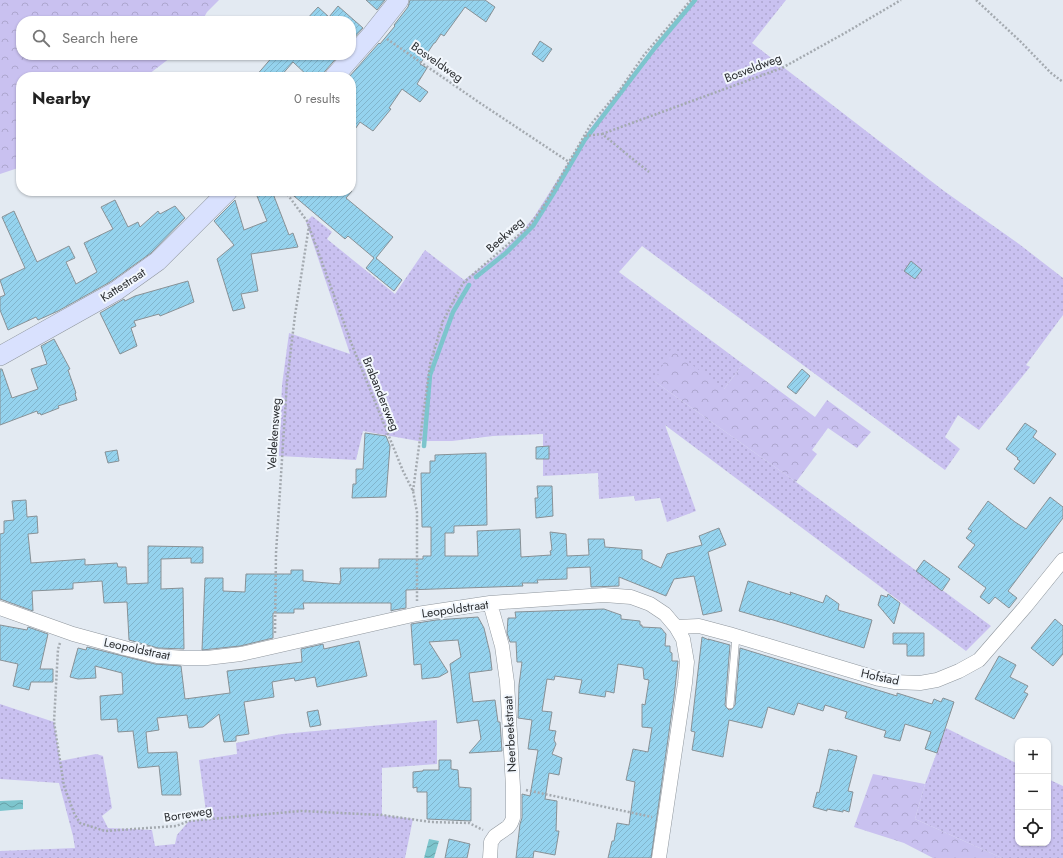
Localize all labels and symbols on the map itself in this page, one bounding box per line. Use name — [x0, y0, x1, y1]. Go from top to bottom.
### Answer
street label: Bosveldweg — [407, 37, 467, 87]
street label: Bosveldweg — [722, 49, 784, 87]
street label: Beekweg — [482, 213, 528, 257]
street label: Kattestraat — [97, 264, 149, 306]
street label: Brabandersweg — [358, 354, 404, 434]
street label: Veldekensweg — [263, 397, 285, 471]
street label: Leopoldstraat — [420, 595, 490, 623]
street label: Leopoldstraat — [102, 633, 172, 665]
street label: Hofstad — [859, 664, 901, 690]
street label: Neerbeekstraat — [499, 695, 521, 773]
street label: Borreweg — [163, 801, 213, 827]

